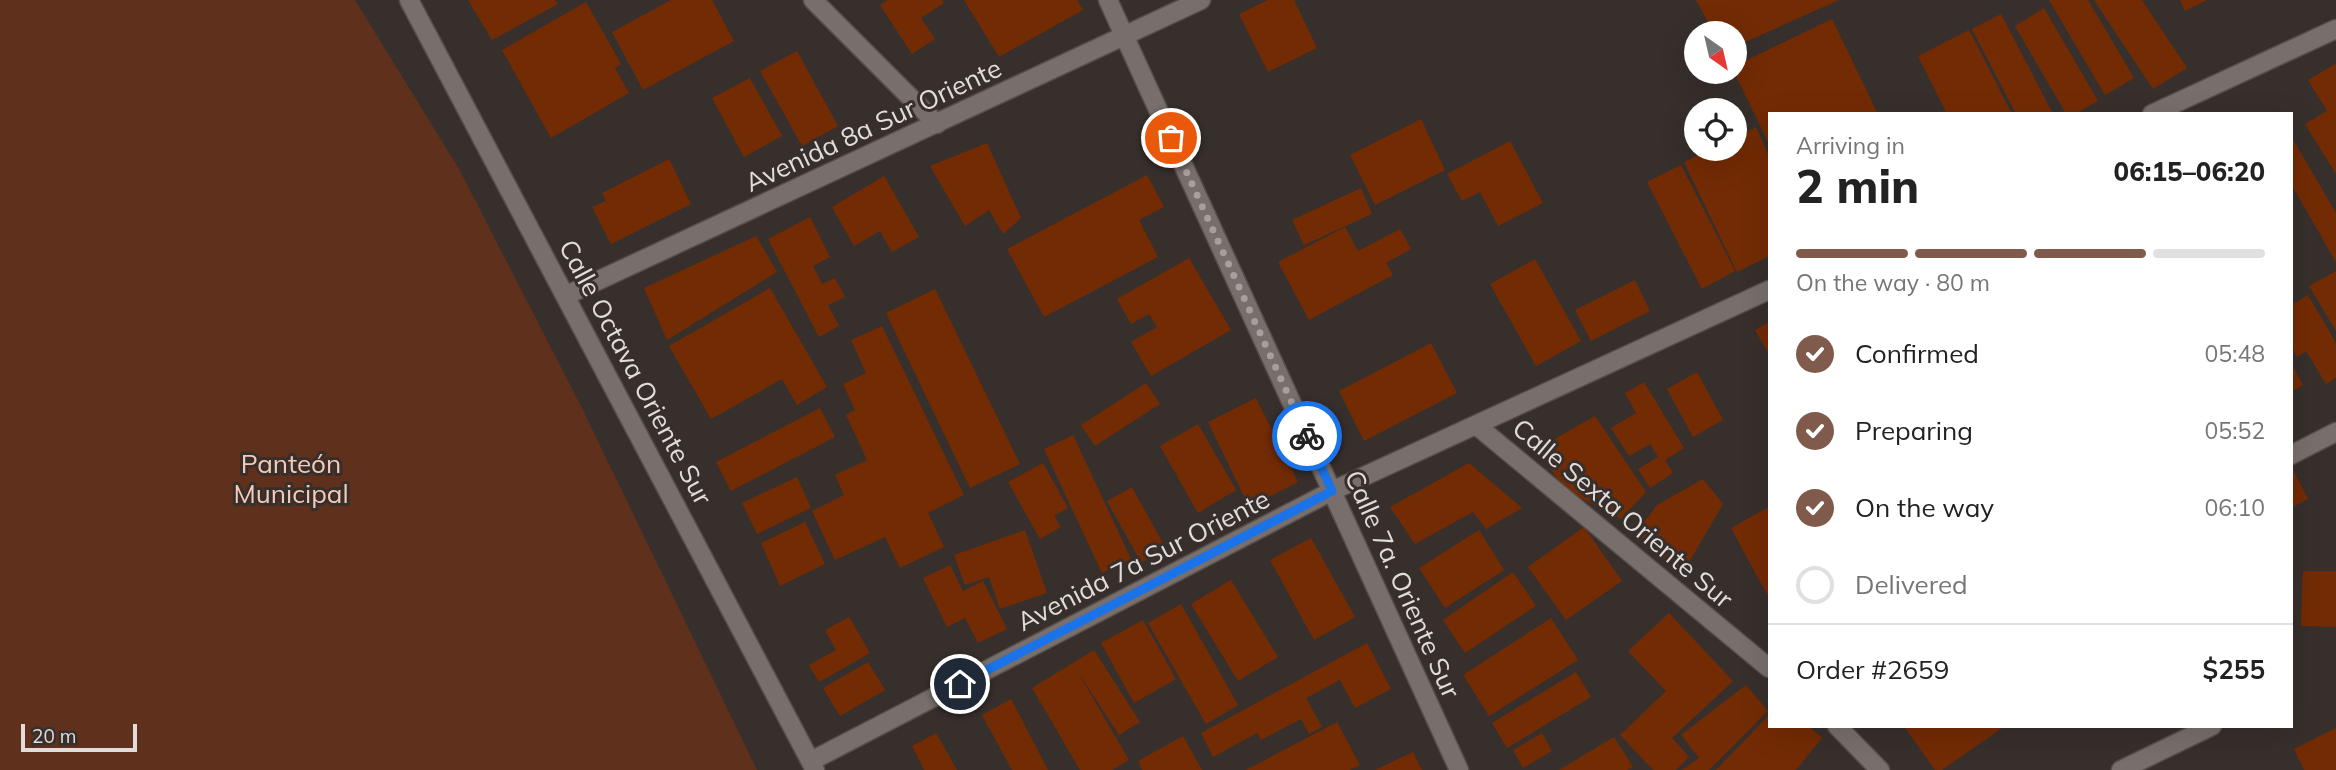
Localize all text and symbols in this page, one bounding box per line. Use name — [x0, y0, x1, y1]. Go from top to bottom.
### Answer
north arrow — [1684, 21, 1746, 84]
map controls — [1684, 21, 1747, 161]
street label: Avenida 8a Sur Oriente — [740, 51, 1006, 199]
button: locate — [1684, 98, 1747, 161]
pin — [1141, 108, 1201, 168]
icon: bag — [1152, 119, 1190, 157]
text: Arriving in — [1796, 131, 1905, 160]
text: 06:15–06:20 — [2114, 155, 2265, 188]
text: 2 min — [1796, 157, 1919, 215]
street label: Calle Octava Oriente Sur — [552, 234, 720, 511]
text: On the way · 80 m — [1796, 268, 1990, 297]
icon: check — [1796, 335, 1834, 373]
text: Confirmed — [1855, 337, 1979, 370]
text: 05:48 — [2205, 339, 2265, 368]
courier — [1272, 401, 1342, 471]
street label: Calle Sexta Oriente Sur — [1506, 411, 1740, 615]
icon: check — [1796, 412, 1834, 450]
text: Preparing — [1855, 414, 1973, 447]
text: 05:52 — [2205, 416, 2265, 445]
icon: bike — [1288, 417, 1326, 455]
park label: Panteón Municipal — [233, 447, 349, 510]
street label: Calle 7a. Oriente Sur — [1338, 465, 1468, 703]
street label: Avenida 7a Sur Oriente — [1011, 482, 1275, 638]
icon: check — [1796, 489, 1834, 527]
text: On the way — [1855, 491, 1994, 524]
text: 06:10 — [2205, 493, 2265, 522]
text: Delivered — [1855, 568, 1968, 601]
text: Order #2659 — [1796, 653, 1949, 686]
text: $255 — [2203, 653, 2265, 686]
pin — [930, 654, 990, 714]
icon: home — [941, 665, 979, 703]
scale bar — [21, 721, 136, 753]
text: 20 m — [32, 724, 76, 748]

